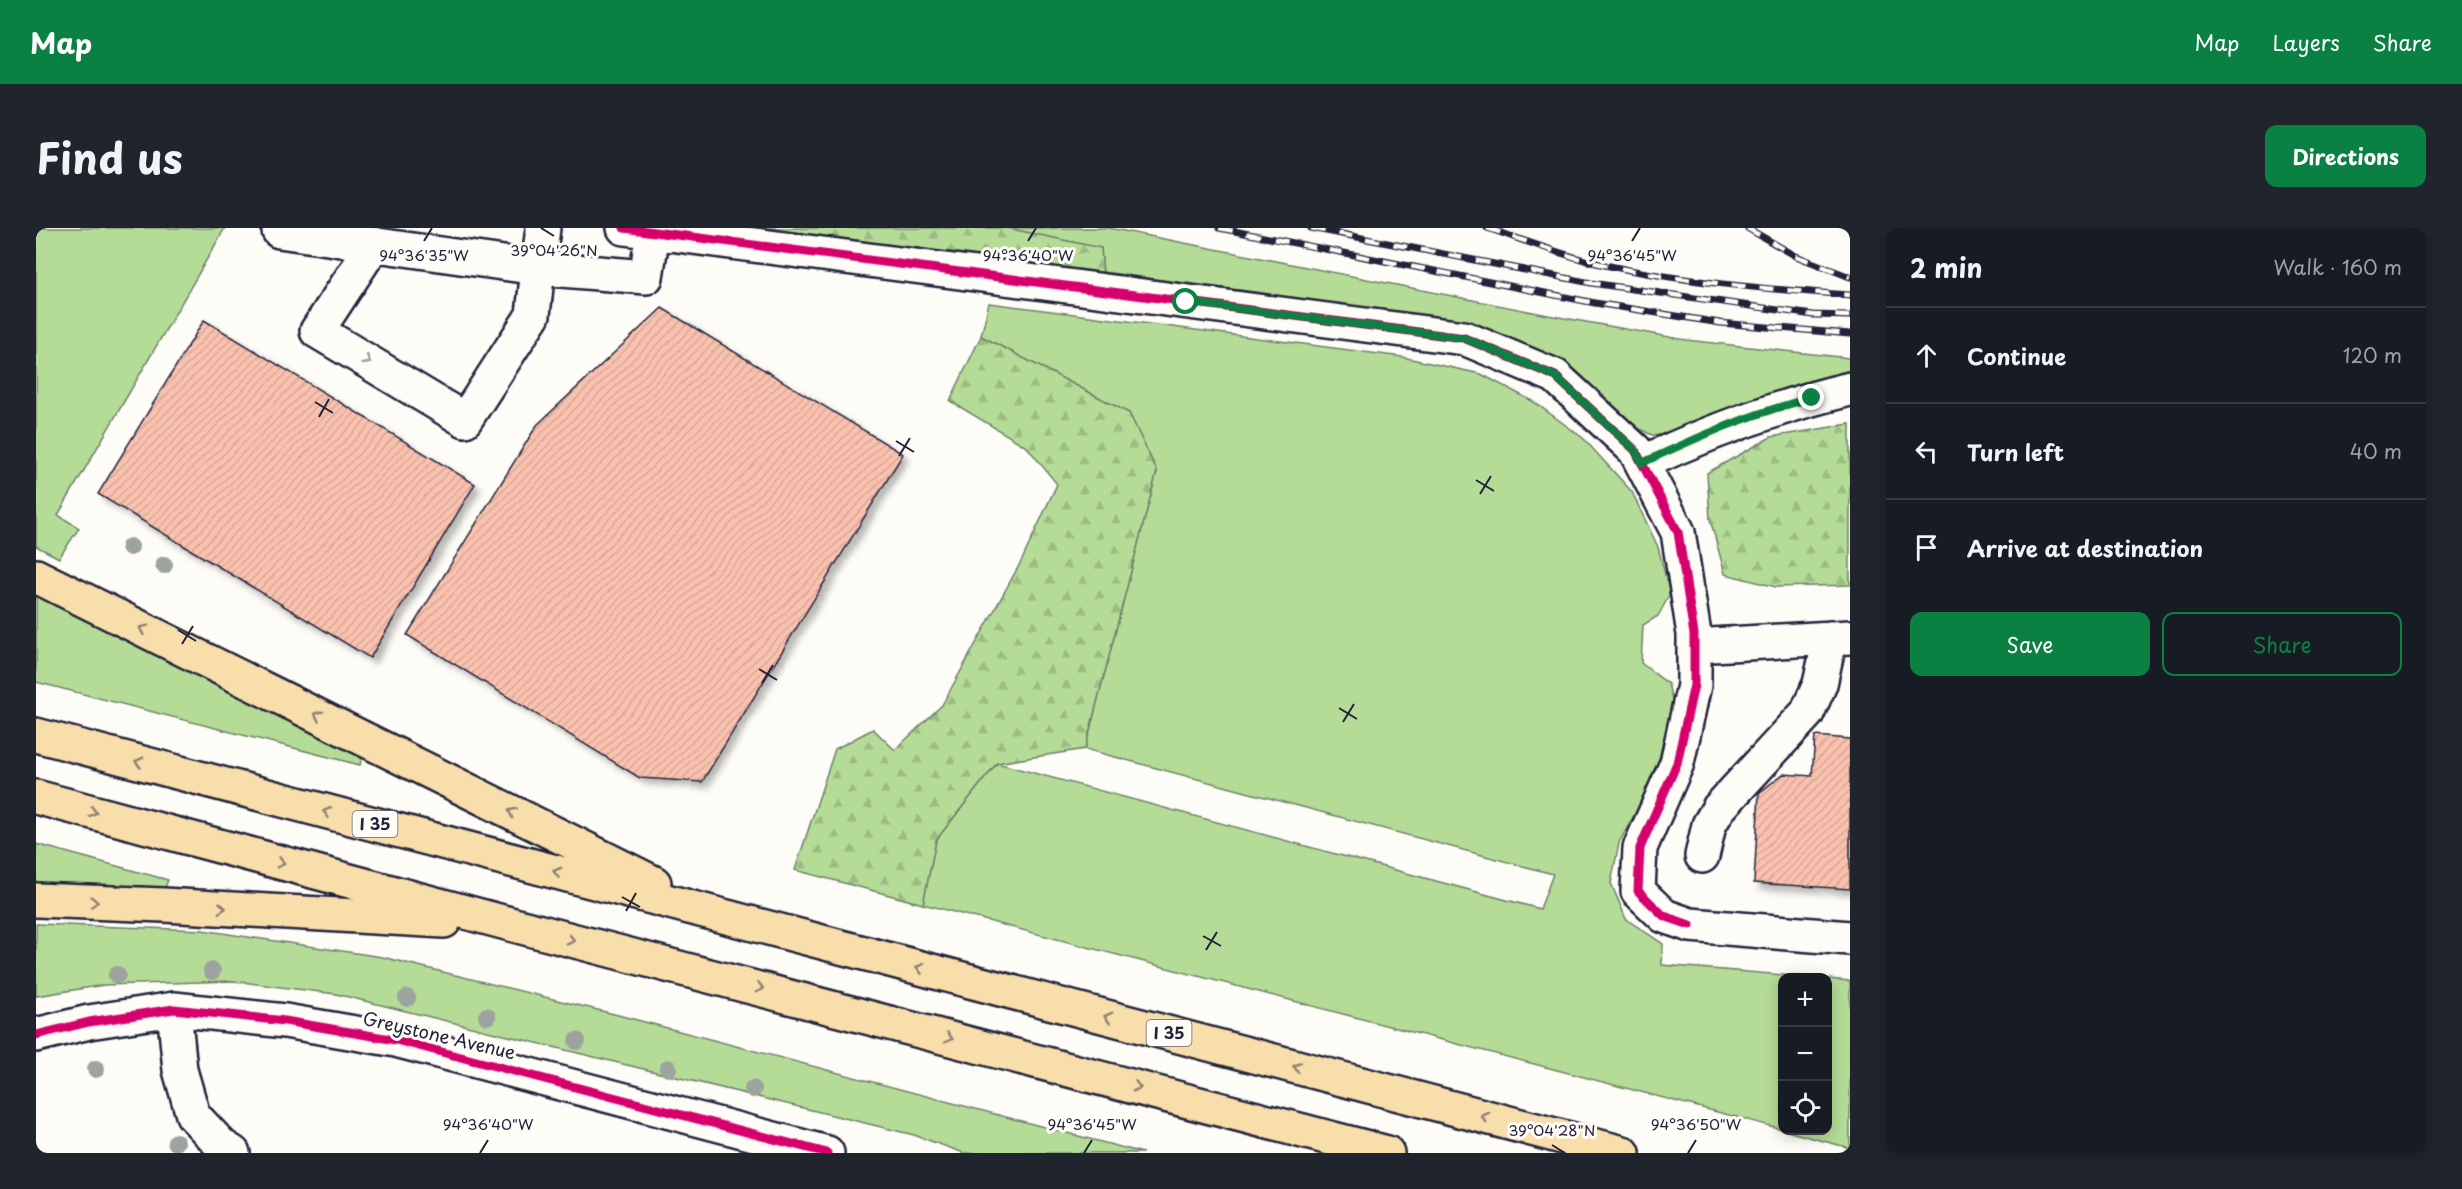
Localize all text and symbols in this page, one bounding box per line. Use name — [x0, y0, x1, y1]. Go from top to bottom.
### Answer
text: Map — [30, 21, 92, 64]
text: Map — [2195, 26, 2239, 58]
text: Layers — [2272, 26, 2340, 58]
text: Share — [2373, 26, 2432, 58]
text: Find us — [36, 125, 183, 188]
button: Directions — [2265, 125, 2426, 187]
text: 39°04'26"N — [510, 238, 598, 261]
text: 94°36'35"W — [379, 243, 469, 266]
text: 94°36'40"W — [983, 243, 1074, 266]
text: 94°36'45"W — [1587, 243, 1677, 266]
text: 2 min — [1910, 248, 1983, 287]
text: Walk · 160 m — [2274, 252, 2402, 282]
route start — [1172, 288, 1198, 314]
icon: ahead — [1910, 339, 1943, 372]
text: Continue — [1967, 339, 2066, 372]
text: 120 m — [2343, 340, 2402, 370]
one-way arrow — [361, 354, 371, 366]
route end — [1798, 384, 1824, 410]
icon: left — [1910, 435, 1943, 468]
text: Turn left — [1967, 435, 2064, 468]
text: 40 m — [2350, 436, 2402, 466]
icon: arrive — [1910, 531, 1943, 564]
text: Arrive at destination — [1967, 531, 2203, 564]
button: Save — [1910, 612, 2150, 676]
button: Share — [2162, 612, 2402, 676]
one-way arrow — [139, 624, 150, 636]
one-way arrow — [313, 711, 324, 723]
one-way arrow — [134, 757, 145, 769]
one-way arrow — [87, 805, 97, 818]
one-way arrow — [323, 806, 333, 819]
one-way arrow — [508, 808, 519, 820]
road number: I 35 — [352, 811, 398, 837]
one-way arrow — [276, 855, 286, 868]
one-way arrow — [552, 867, 562, 879]
one-way arrow — [90, 896, 99, 909]
one-way arrow — [217, 901, 227, 914]
one-way arrow — [566, 932, 576, 945]
one-way arrow — [915, 962, 925, 975]
map controls — [1778, 973, 1832, 1135]
button: + — [1778, 973, 1832, 1027]
one-way arrow — [755, 981, 765, 994]
street label: Greystone Avenue — [360, 1004, 518, 1065]
one-way arrow — [1103, 1012, 1113, 1025]
road number: I 35 — [1146, 1020, 1192, 1046]
button: − — [1778, 1027, 1832, 1081]
one-way arrow — [943, 1030, 953, 1043]
one-way arrow — [1292, 1062, 1303, 1074]
one-way arrow — [1132, 1080, 1142, 1093]
button: locate — [1778, 1081, 1832, 1135]
one-way arrow — [1480, 1111, 1490, 1124]
text: 94°36'40"W — [443, 1112, 534, 1135]
text: 94°36'45"W — [1047, 1112, 1137, 1135]
text: 94°36'50"W — [1651, 1112, 1742, 1135]
text: 39°04'28"N — [1508, 1118, 1596, 1141]

